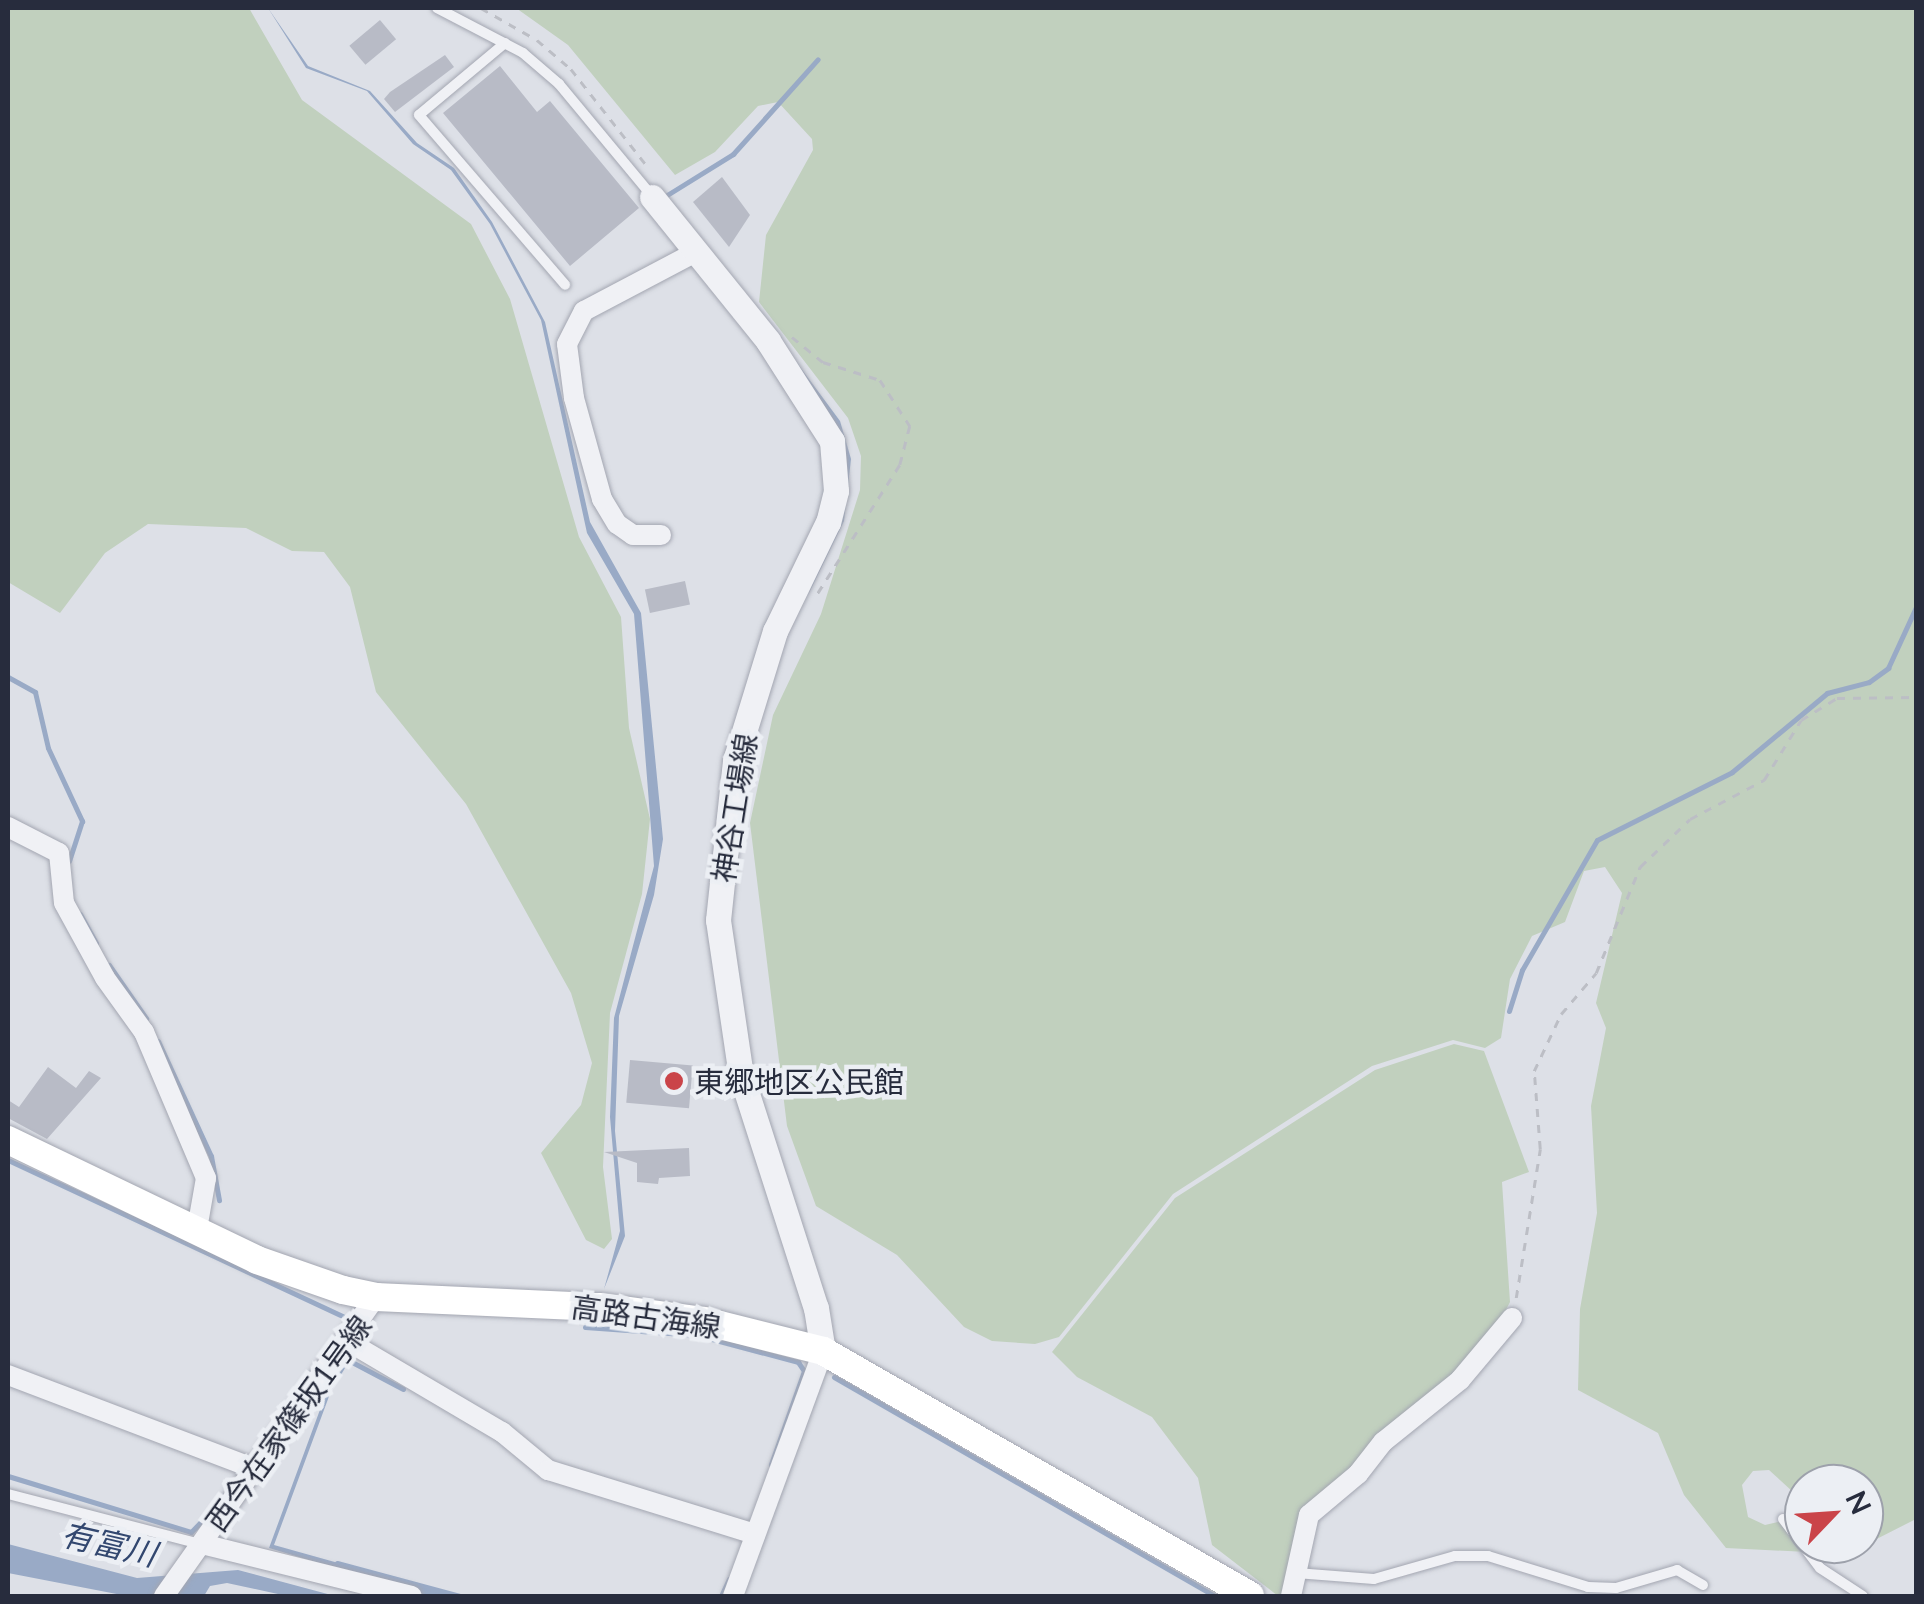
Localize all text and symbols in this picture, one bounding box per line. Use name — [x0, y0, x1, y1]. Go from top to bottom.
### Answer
street label: 神谷工場線 — [704, 731, 764, 885]
place label: 東郷地区公民館 — [694, 1063, 904, 1099]
marker: 東郷地区公民館 — [663, 1070, 685, 1092]
street label: 高路古海線 — [569, 1288, 723, 1344]
street label: 西今在家篠坂1号線 — [198, 1308, 378, 1538]
north arrow — [1784, 1464, 1884, 1564]
text: N — [1839, 1485, 1879, 1519]
water label: 有富川 — [58, 1514, 160, 1574]

